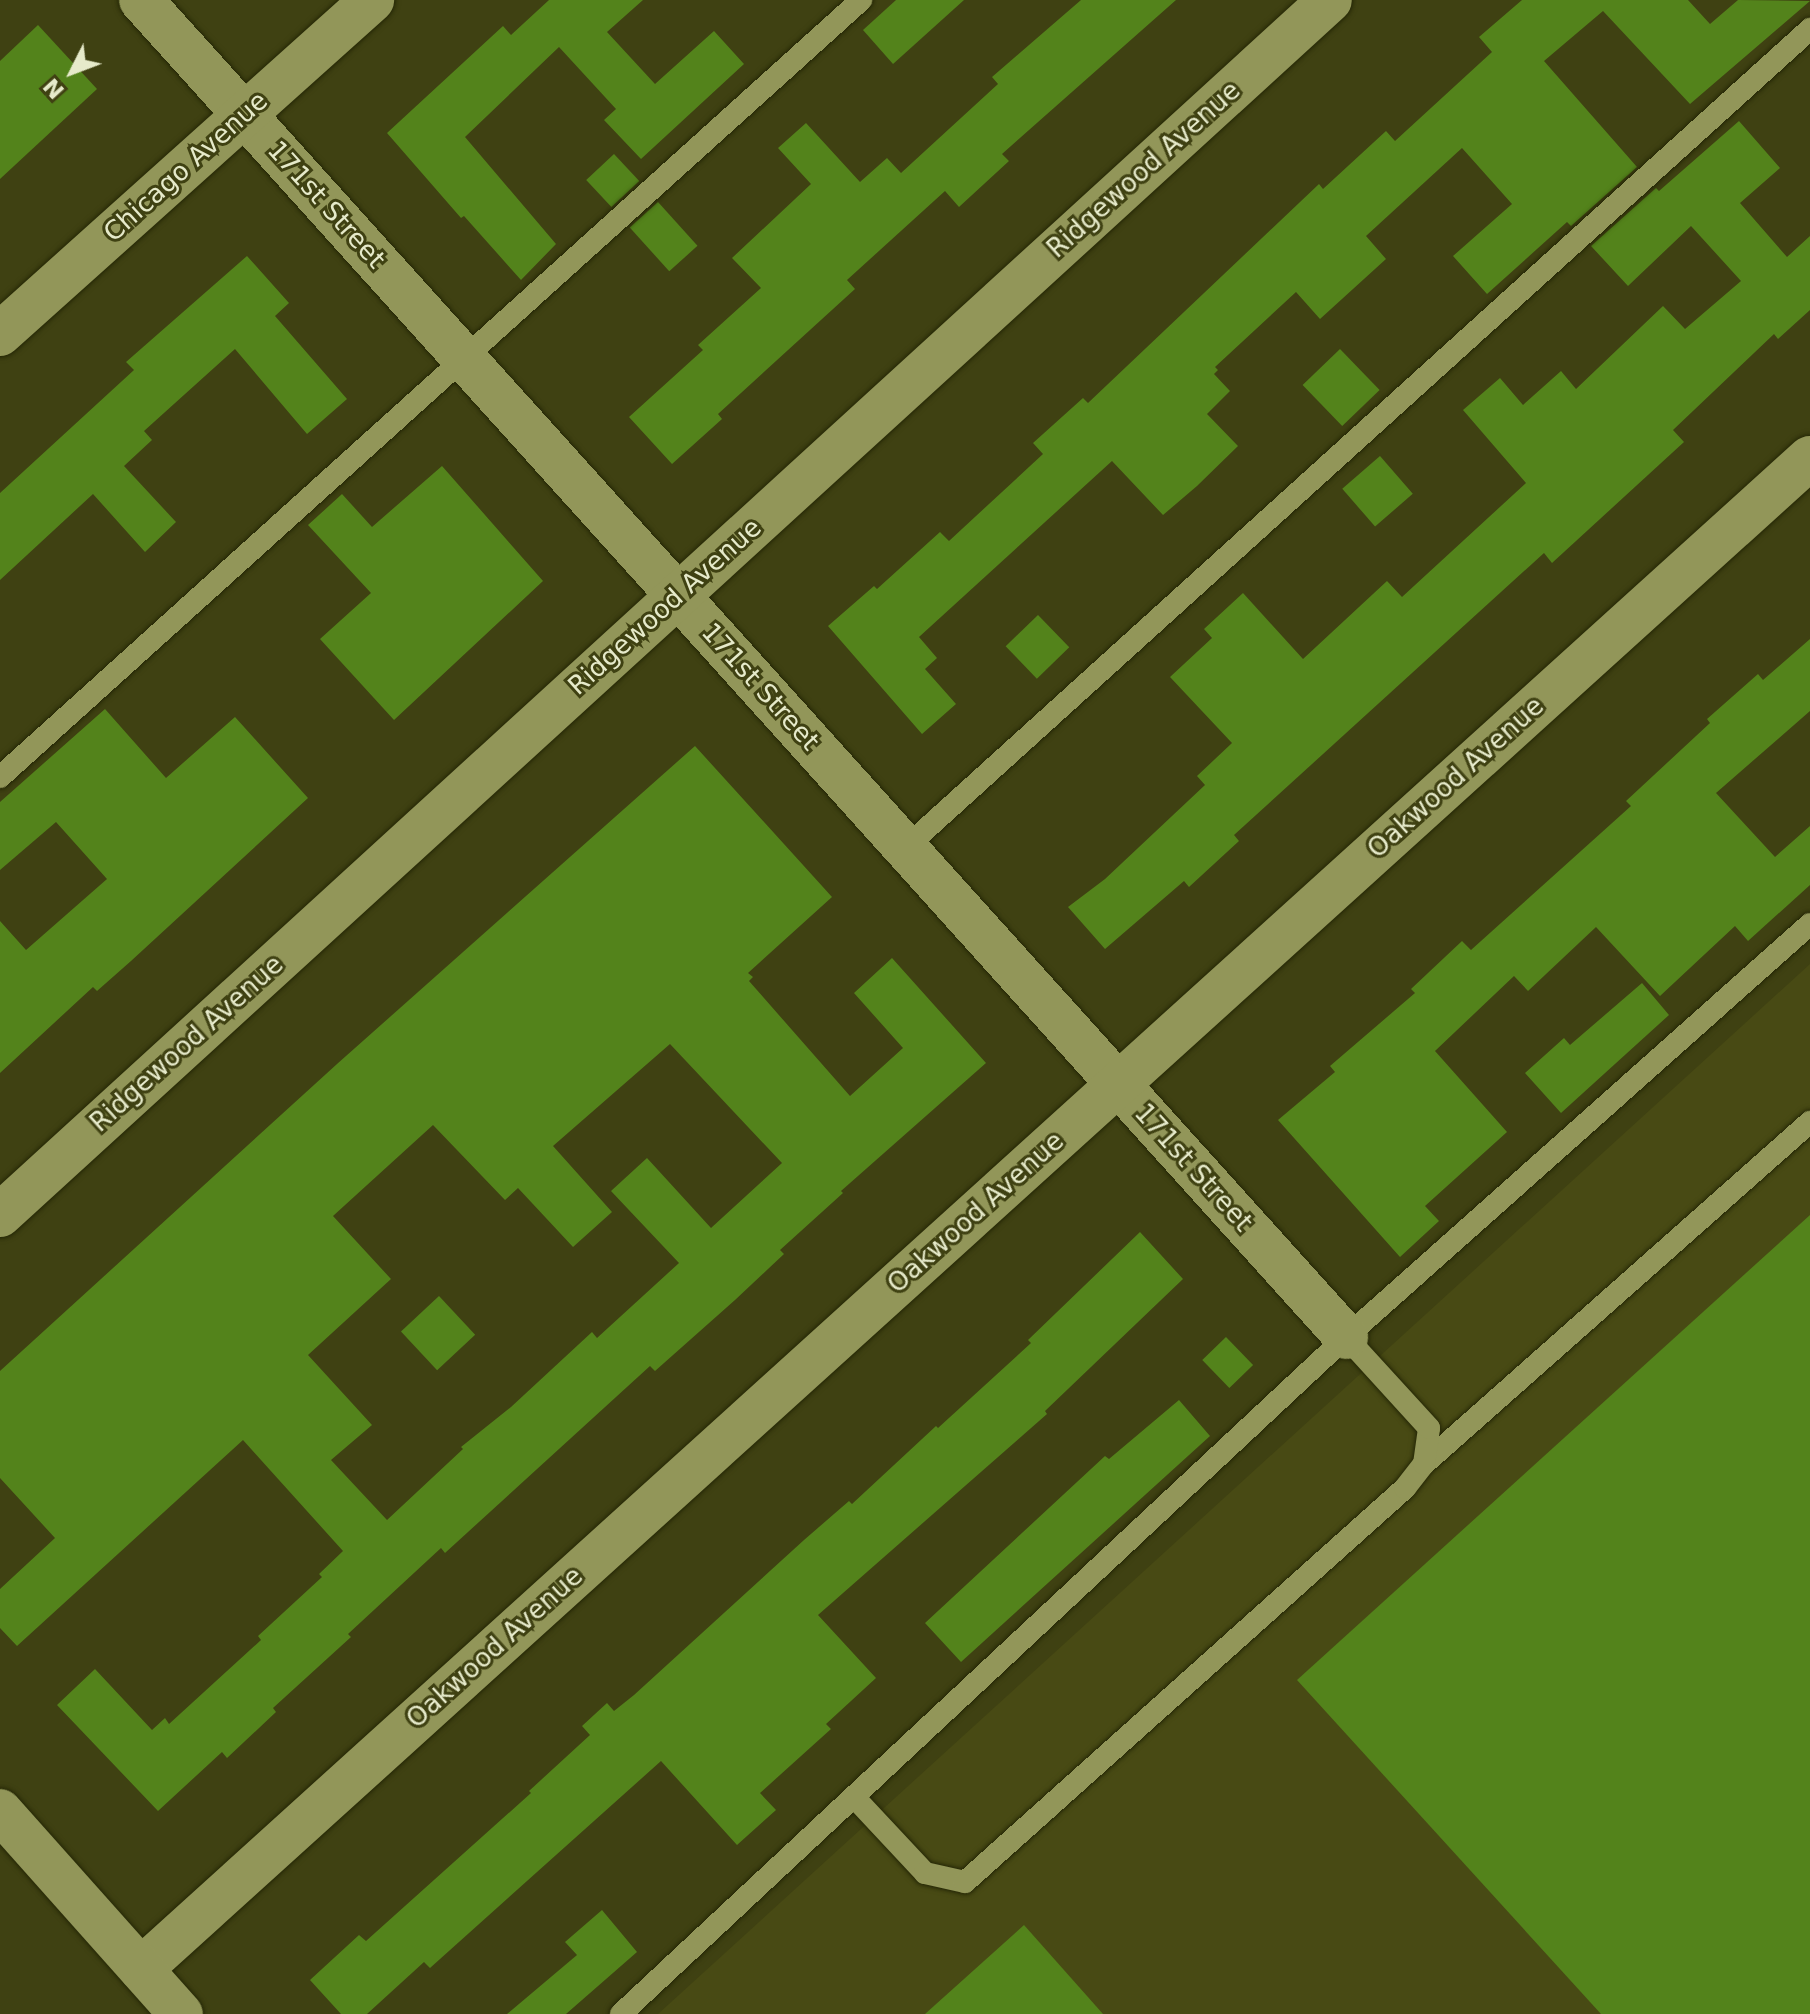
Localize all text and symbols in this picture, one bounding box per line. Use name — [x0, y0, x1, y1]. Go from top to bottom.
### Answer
north arrow — [32, 32, 112, 112]
text: N — [38, 73, 69, 104]
street label: Ridgewood Avenue — [1041, 75, 1247, 265]
street label: Chicago Avenue — [98, 85, 274, 249]
street label: 171st Street — [261, 135, 391, 275]
street label: Ridgewood Avenue — [562, 512, 768, 702]
street label: 171st Street — [695, 617, 825, 757]
street label: Oakwood Avenue — [1362, 691, 1550, 865]
street label: Ridgewood Avenue — [84, 949, 290, 1139]
street label: 171st Street — [1128, 1098, 1258, 1238]
street label: Oakwood Avenue — [882, 1126, 1070, 1300]
street label: Oakwood Avenue — [401, 1561, 589, 1735]

